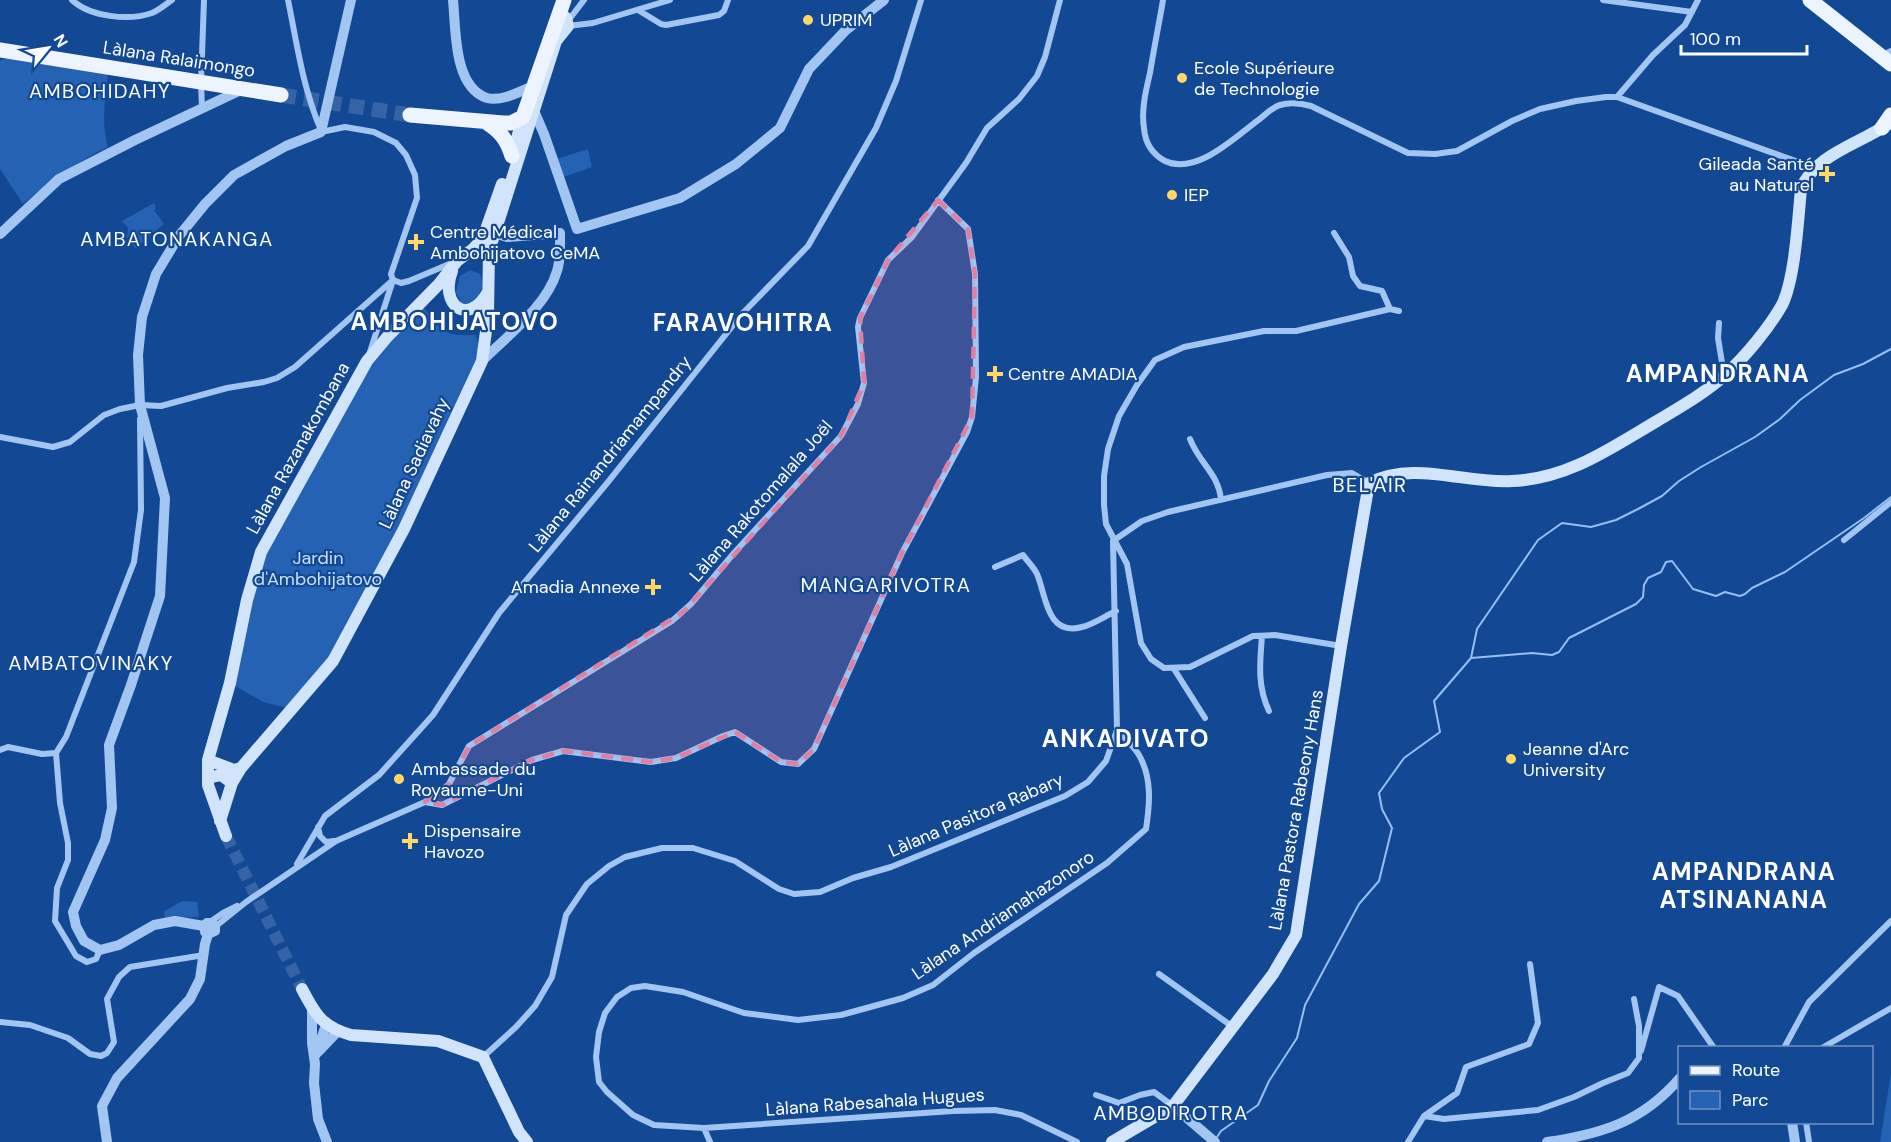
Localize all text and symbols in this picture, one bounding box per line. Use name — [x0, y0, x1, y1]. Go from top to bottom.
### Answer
place label: UPRIM — [820, 8, 872, 32]
marker: UPRIM — [801, 13, 815, 27]
north arrow — [18, 18, 78, 78]
scale bar — [1681, 18, 1807, 56]
text: 100 m — [1690, 27, 1741, 51]
text: N — [49, 30, 73, 51]
street label: Làlana Ralaimongo — [101, 35, 257, 83]
place label: Ecole Supérieure de Technologie — [1194, 56, 1334, 101]
marker: Ecole Supérieure de Technologie — [1175, 71, 1189, 85]
district label: AMBOHIDAHY — [29, 78, 171, 104]
place label: Gileada Santé au Naturel — [1699, 152, 1814, 197]
marker: Gileada Santé au Naturel — [1818, 165, 1836, 183]
place label: IEP — [1184, 183, 1209, 207]
marker: IEP — [1165, 188, 1179, 202]
place label: Centre Médical Ambohijatovo CeMA — [430, 220, 600, 265]
district label: AMBATONAKANGA — [80, 226, 274, 252]
marker: Centre Médical Ambohijatovo CeMA — [407, 233, 425, 251]
district label: AMBOHIJATOVO — [351, 306, 559, 337]
district label: FARAVOHITRA — [653, 307, 833, 338]
street label: Làlana Rainandriamampandry — [523, 351, 697, 557]
street label: Làlana Razanakombana — [241, 358, 355, 538]
district label: AMPANDRANA — [1626, 358, 1810, 389]
place label: Centre AMADIA — [1008, 362, 1137, 386]
marker: Centre AMADIA — [986, 365, 1004, 383]
street label: Làlana Sadiavahy — [373, 393, 455, 533]
street label: Làlana Rakotomalala Joël — [684, 415, 838, 587]
district label: BEL'AIR — [1333, 472, 1408, 498]
park label: Jardin d'Ambohijatovo — [254, 546, 382, 591]
district label: MANGARIVOTRA — [801, 572, 971, 598]
place label: Amadia Annexe — [511, 575, 640, 599]
marker: Amadia Annexe — [644, 578, 662, 596]
district label: AMBATOVINAKY — [8, 650, 174, 676]
street label: Làlana Pastora Rabeony Hans — [1263, 688, 1329, 932]
district label: ANKADIVATO — [1042, 723, 1210, 754]
place label: Jeanne d'Arc University — [1523, 737, 1629, 782]
marker: Jeanne d'Arc University — [1504, 752, 1518, 766]
place label: Ambassade du Royaume-Uni — [411, 757, 536, 802]
street label: Làlana Pasitora Rabary — [885, 767, 1067, 863]
marker: Ambassade du Royaume-Uni — [392, 772, 406, 786]
place label: Dispensaire Havozo — [424, 819, 521, 864]
marker: Dispensaire Havozo — [401, 832, 419, 850]
street label: Làlana Andriamahazonoro — [907, 845, 1099, 985]
district label: AMPANDRANA ATSINANANA — [1652, 856, 1836, 915]
legend — [1678, 1046, 1873, 1124]
text: Route — [1732, 1058, 1780, 1082]
street label: Làlana Rabesahala Hugues — [765, 1082, 985, 1122]
text: Parc — [1732, 1088, 1768, 1112]
district label: AMBODIROTRA — [1093, 1100, 1249, 1126]

